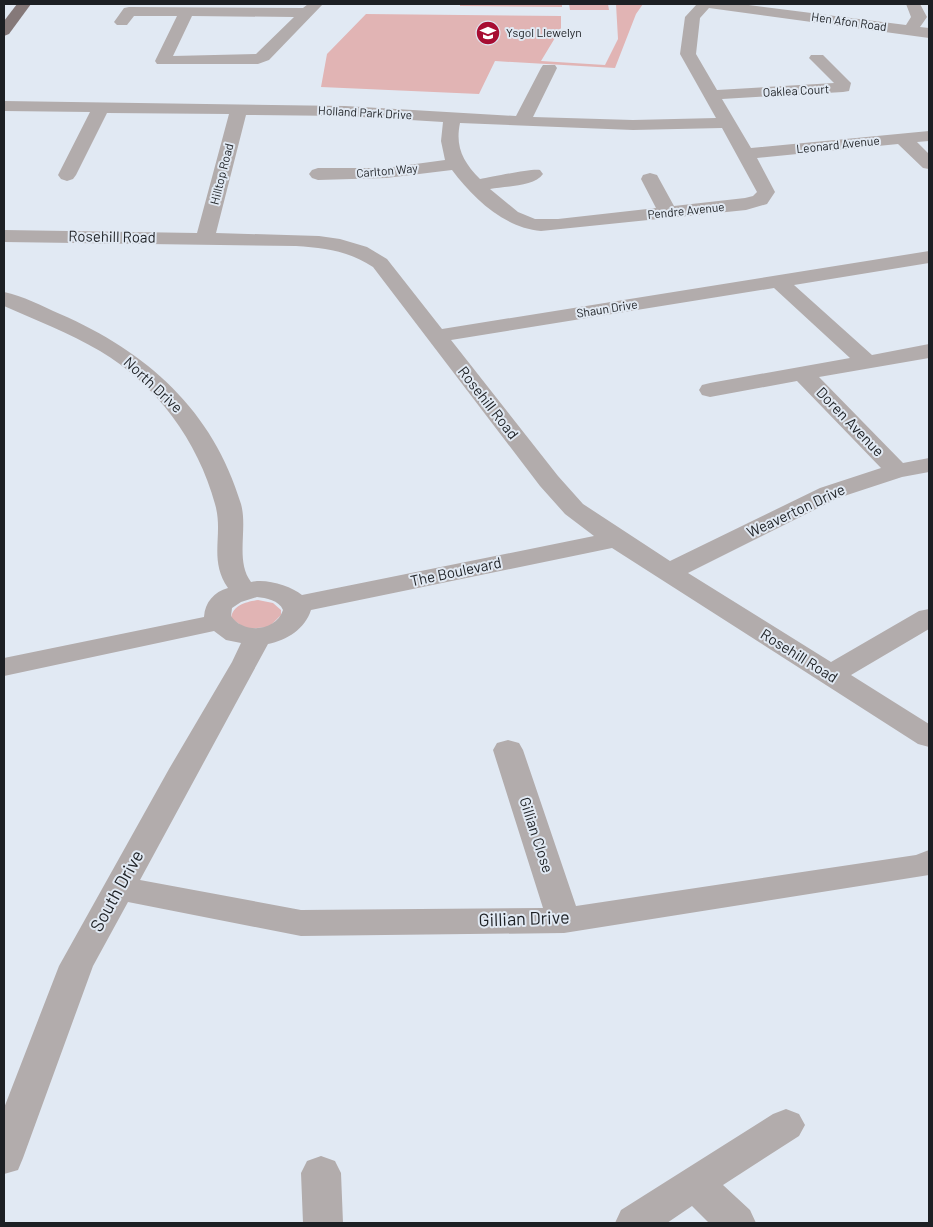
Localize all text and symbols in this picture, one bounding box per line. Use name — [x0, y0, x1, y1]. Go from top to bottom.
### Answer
street label: Hen Afon Road — [811, 9, 888, 33]
school or university icon: Ysgol Llewelyn — [475, 20, 501, 46]
place label: Ysgol Llewelyn — [506, 25, 582, 39]
street label: Oaklea Court — [762, 81, 829, 99]
street label: Holland Park Drive — [318, 103, 412, 121]
street label: Leonard Avenue — [796, 133, 880, 155]
street label: Hilltop Road — [207, 142, 235, 206]
street label: Carlton Way — [356, 160, 419, 180]
street label: Pendre Avenue — [647, 199, 725, 221]
street label: Rosehill Road — [68, 226, 156, 246]
street label: Shaun Drive — [575, 296, 638, 320]
street label: North Drive — [121, 352, 187, 416]
street label: Rosehill Road — [455, 362, 523, 442]
street label: Doren Avenue — [813, 383, 888, 460]
street label: Weaverton Drive — [744, 479, 848, 541]
street label: The Boulevard — [409, 553, 503, 589]
street label: Rosehill Road — [758, 624, 841, 686]
street label: Gillian Close — [516, 795, 558, 875]
street label: South Drive — [85, 846, 148, 935]
street label: Gillian Drive — [478, 905, 570, 931]

